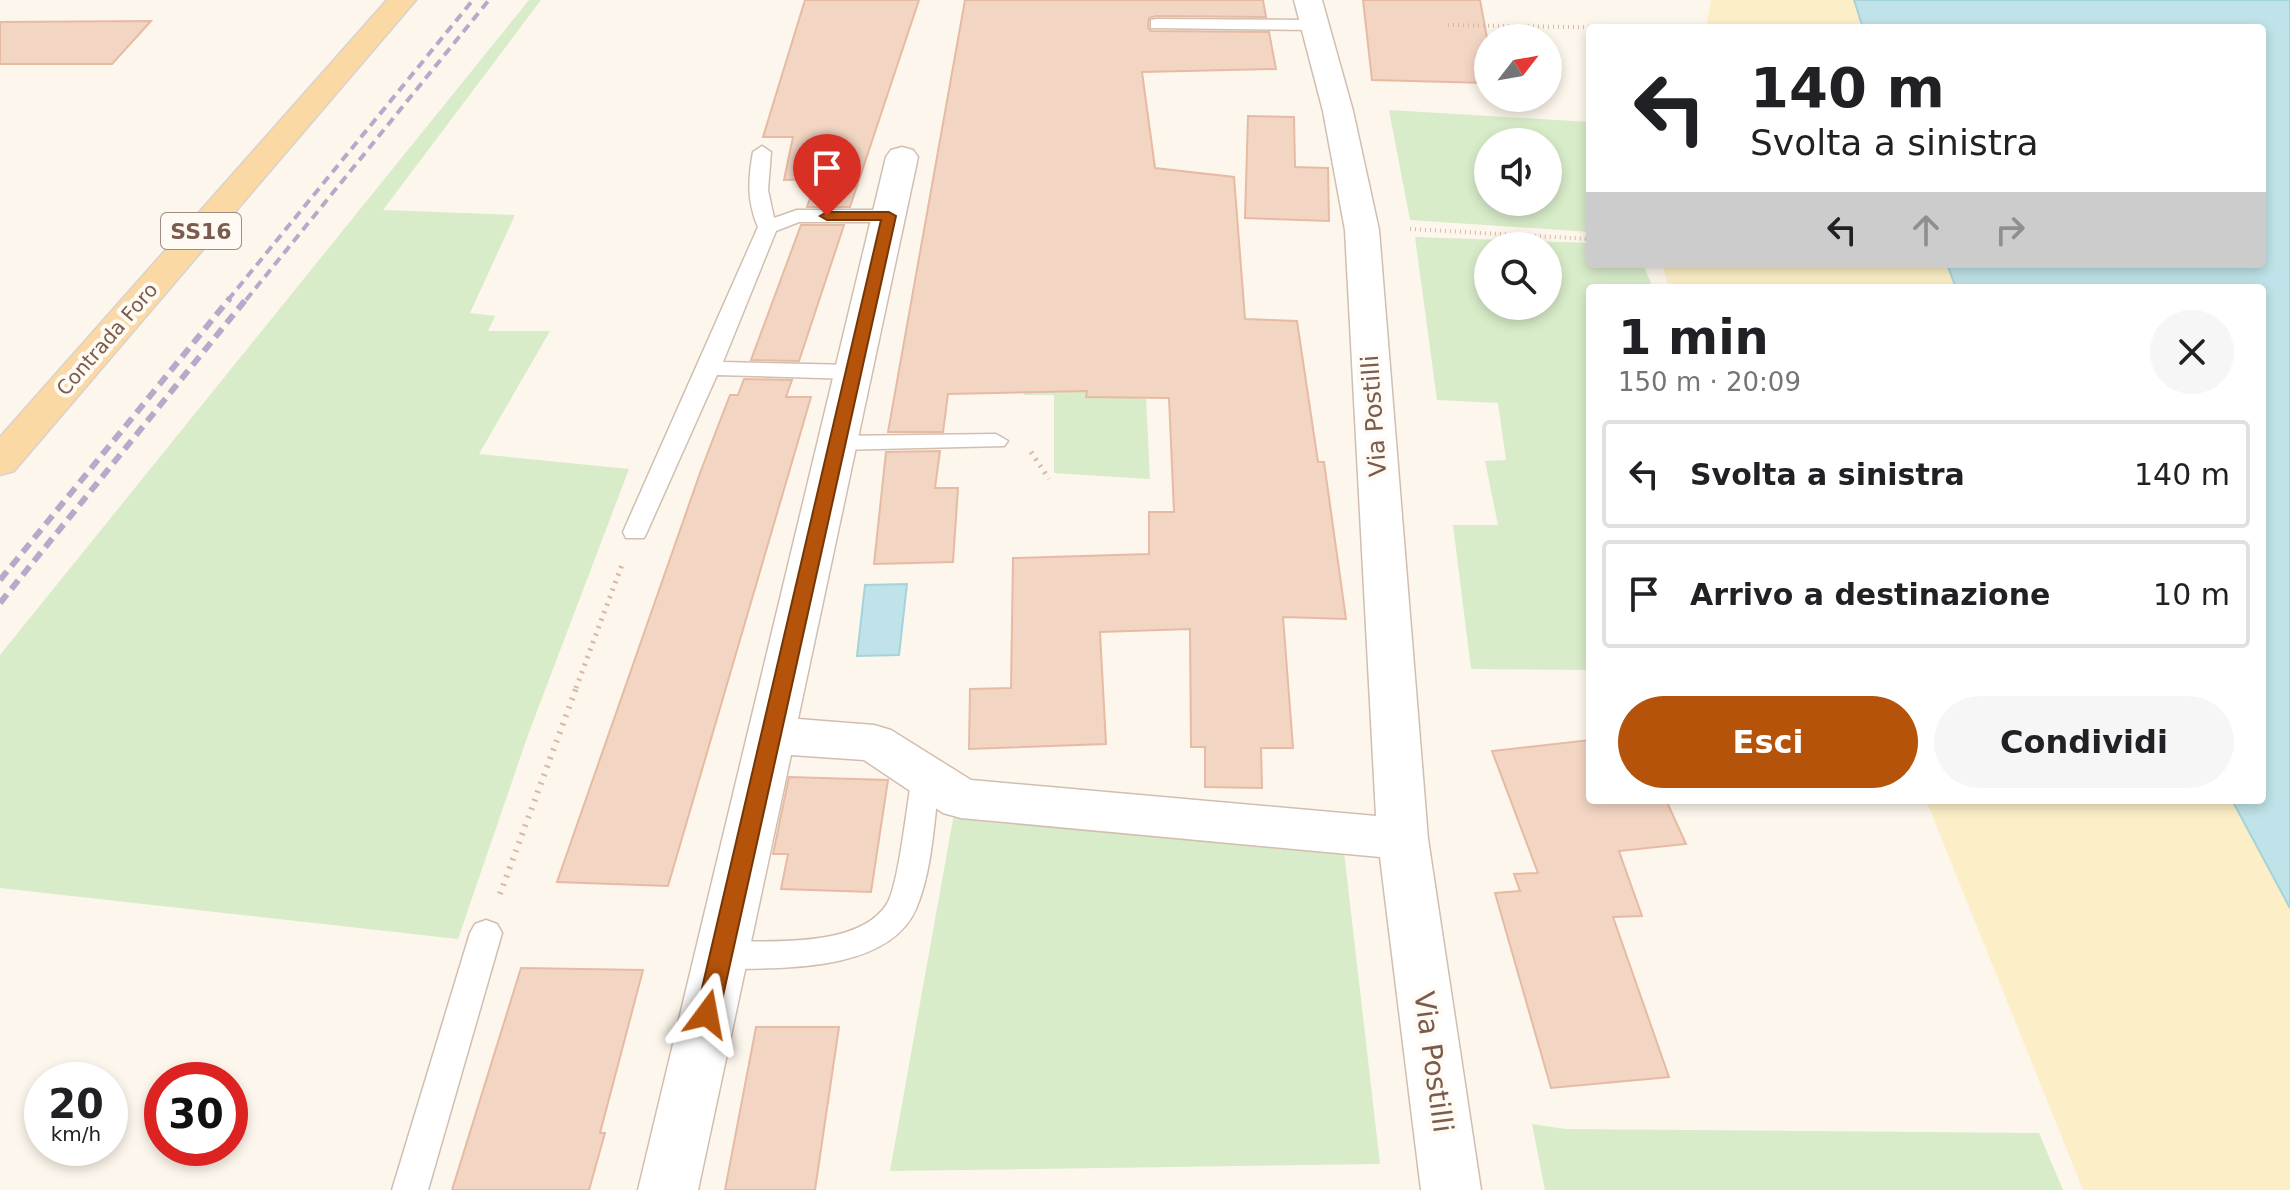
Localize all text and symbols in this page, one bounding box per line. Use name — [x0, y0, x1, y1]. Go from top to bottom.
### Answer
north arrow — [1474, 24, 1562, 112]
map controls — [1474, 24, 1562, 320]
text: 140 m — [1750, 55, 1945, 120]
icon: left — [1618, 56, 1722, 160]
text: Svolta a sinistra — [1750, 122, 2039, 163]
button: sound — [1474, 128, 1562, 216]
pin — [793, 134, 861, 216]
icon: arrive — [805, 146, 849, 190]
icon: left — [1820, 208, 1864, 252]
icon: ahead — [1904, 208, 1948, 252]
icon: right — [1988, 208, 2032, 252]
road number: SS16 — [161, 213, 241, 249]
button: search — [1474, 232, 1562, 320]
street label: Contrada Foro — [52, 278, 162, 400]
text: 1 min — [1618, 309, 1769, 365]
button: close — [2150, 310, 2234, 394]
street label: Via Postilli — [1356, 354, 1392, 478]
text: 150 m · 20:09 — [1618, 367, 1801, 397]
icon: left — [1622, 452, 1666, 496]
text: Svolta a sinistra — [1690, 457, 1965, 492]
text: 140 m — [2134, 457, 2230, 492]
icon: arrive — [1622, 572, 1666, 616]
text: Arrivo a destinazione — [1690, 577, 2050, 612]
text: 10 m — [2153, 577, 2230, 612]
button: Esci — [1618, 696, 1918, 788]
button: Condividi — [1934, 696, 2234, 788]
position arrow — [665, 972, 749, 1056]
street label: Via Postilli — [1407, 989, 1460, 1135]
speed limit sign: 30 — [144, 1062, 248, 1166]
text: 20 — [48, 1081, 104, 1127]
text: km/h — [51, 1122, 101, 1146]

